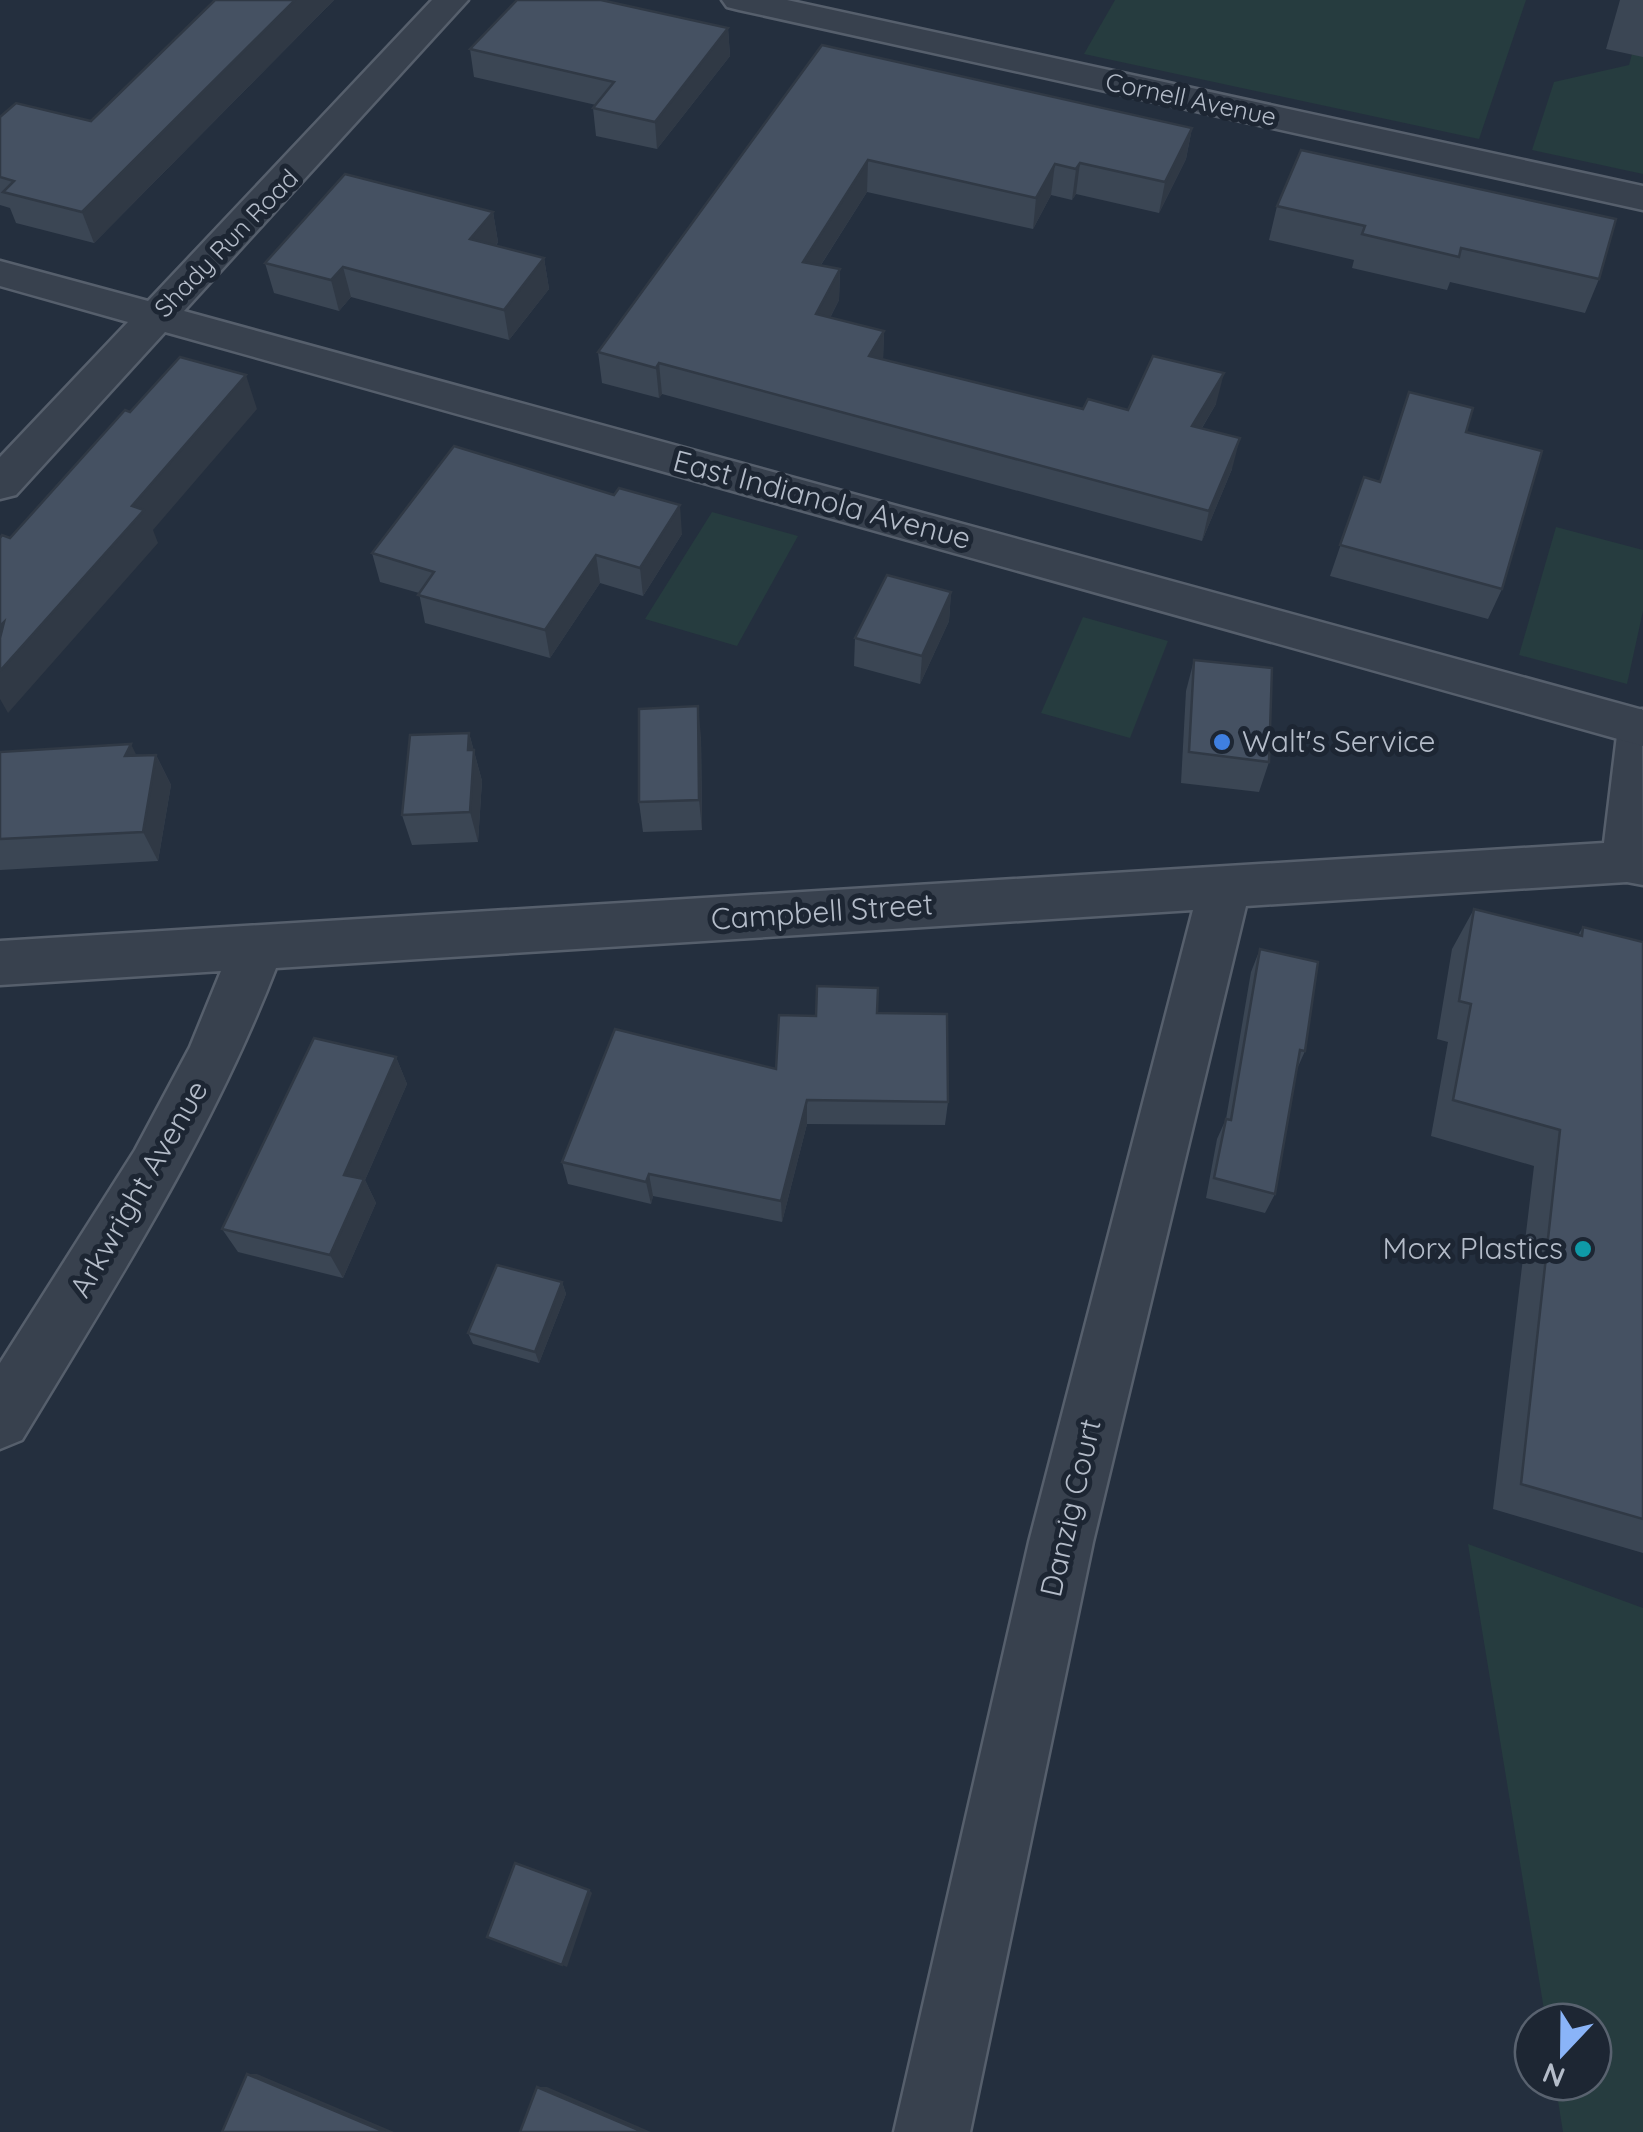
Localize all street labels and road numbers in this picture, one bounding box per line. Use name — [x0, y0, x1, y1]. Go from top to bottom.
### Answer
street label: Cornell Avenue — [1103, 65, 1279, 132]
street label: Shady Run Road — [147, 162, 304, 323]
street label: East Indianola Avenue — [669, 441, 975, 557]
street label: Campbell Street — [710, 884, 934, 938]
street label: Arkwright Avenue — [61, 1073, 216, 1304]
street label: Danzig Court — [1031, 1415, 1109, 1600]

